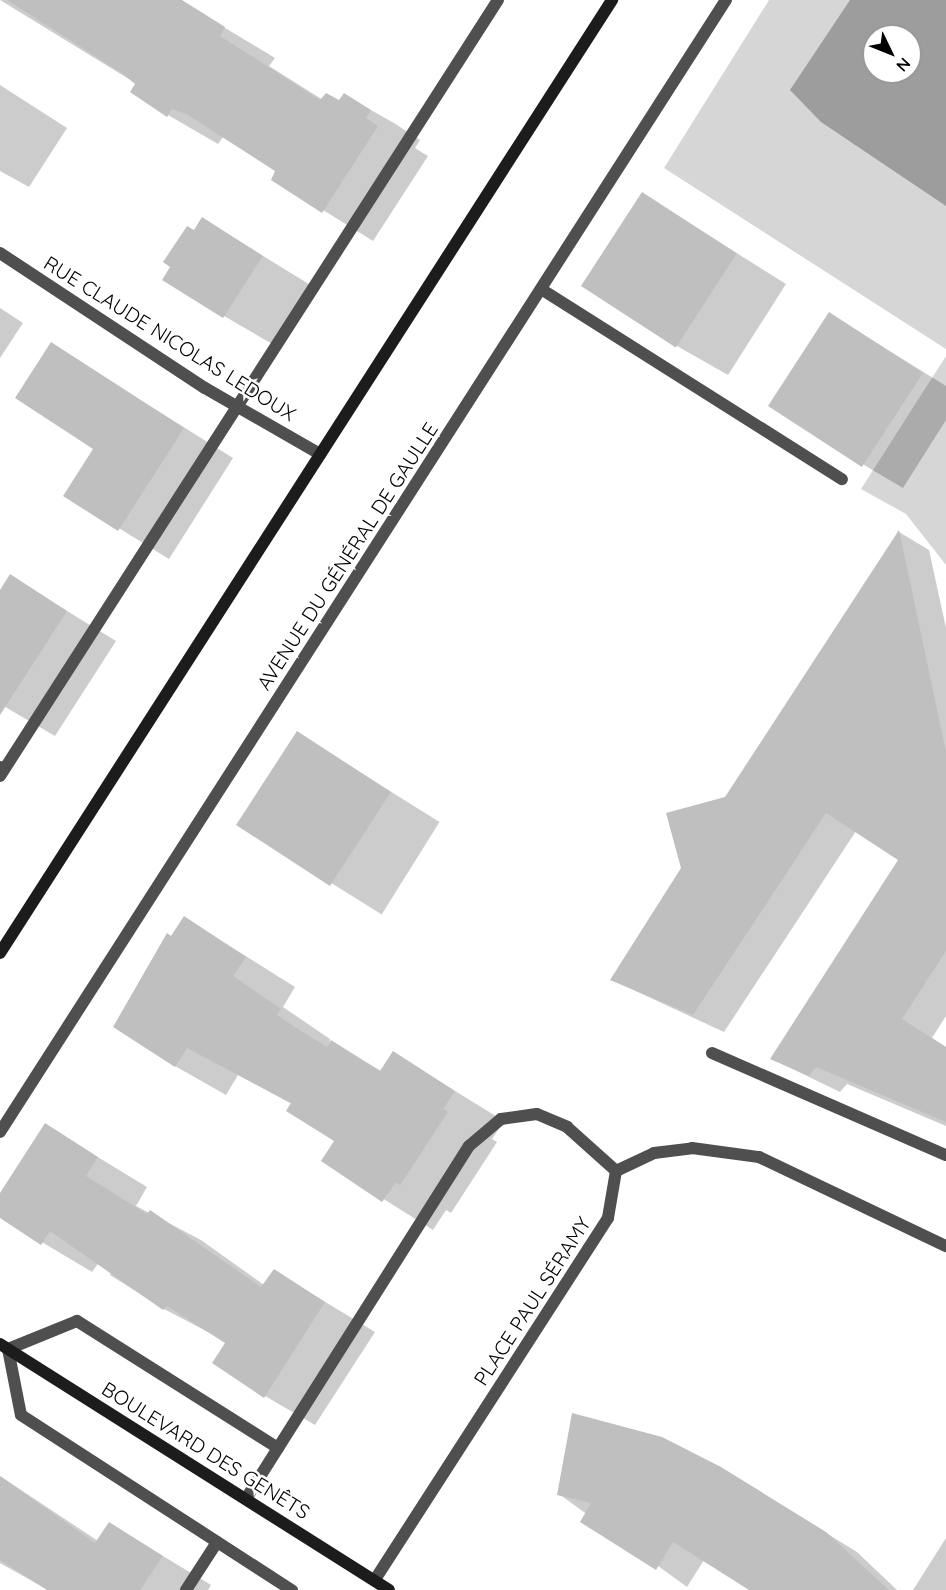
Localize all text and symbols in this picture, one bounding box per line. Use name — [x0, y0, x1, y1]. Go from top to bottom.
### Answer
north arrow — [862, 24, 922, 84]
text: N — [892, 54, 915, 76]
street label: RUE CLAUDE NICOLAS LEDOUX — [40, 250, 300, 426]
street label: AVENUE DU GÉNÉRAL DE GAULLE — [251, 418, 443, 694]
street label: PLACE PAUL SÉRAMY — [469, 1212, 595, 1390]
street label: BOULEVARD DES GENÊTS — [98, 1376, 314, 1524]

